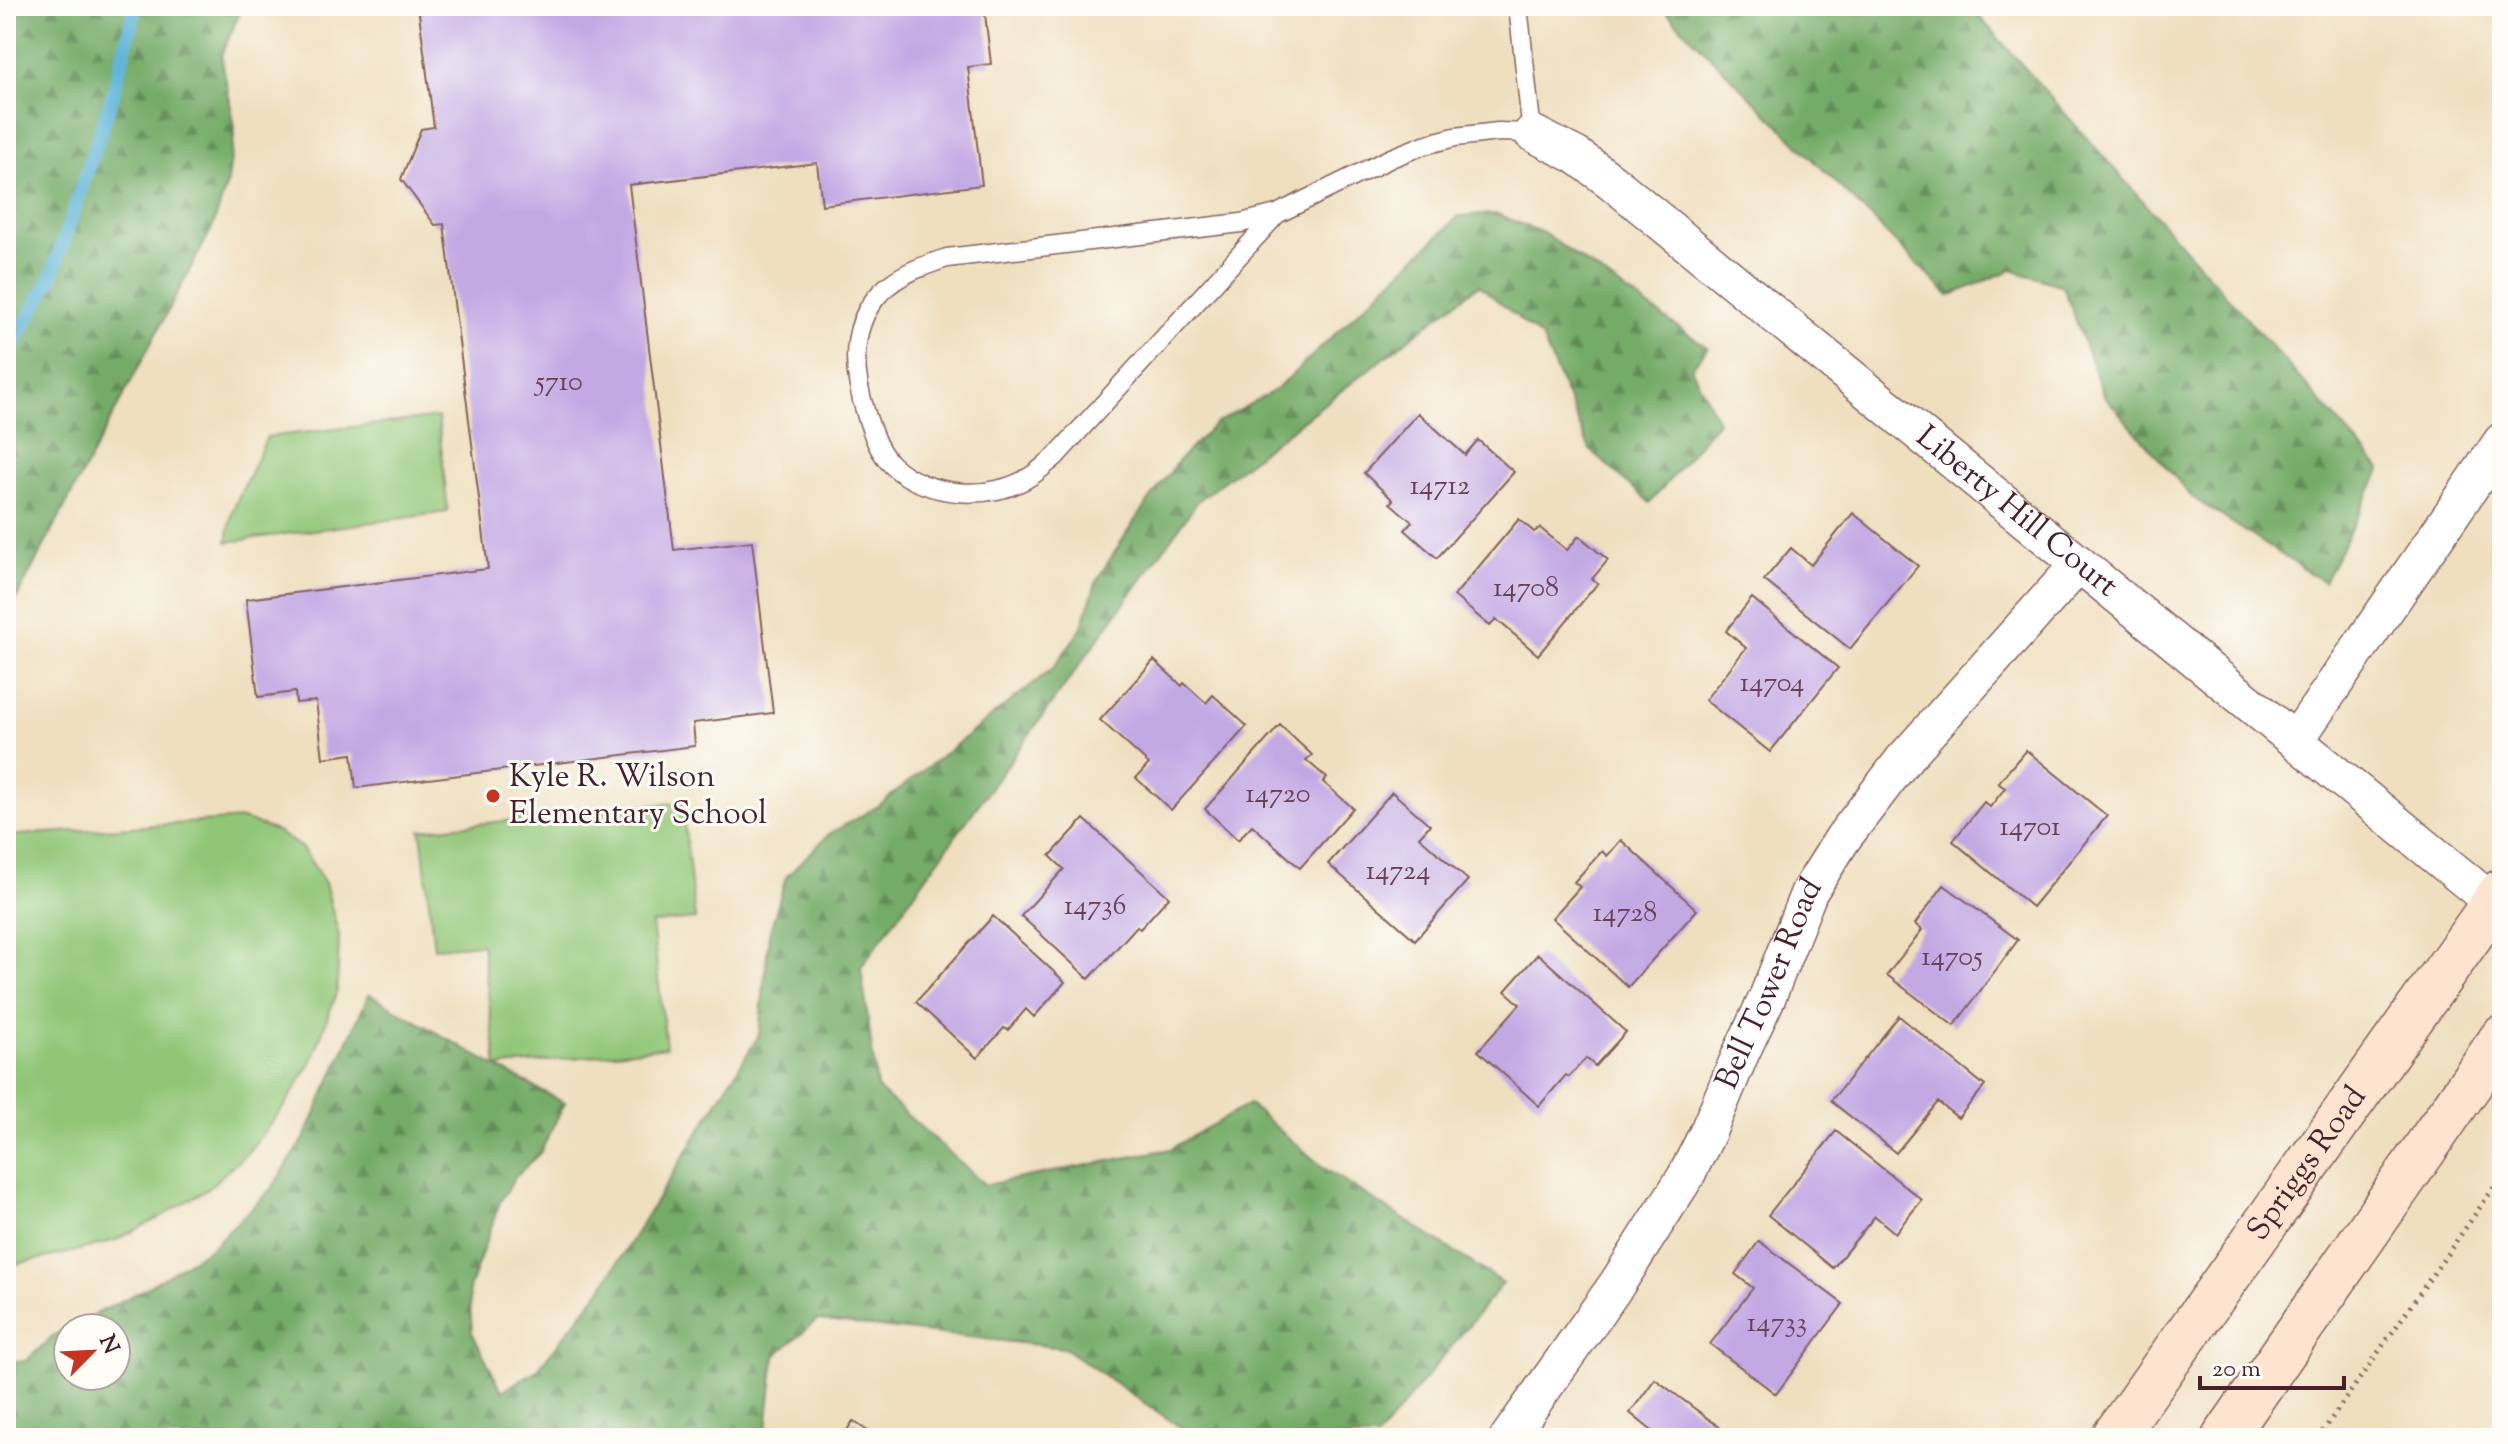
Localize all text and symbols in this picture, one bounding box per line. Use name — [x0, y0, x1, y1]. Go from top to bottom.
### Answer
house number: 5710 — [533, 363, 583, 403]
street label: Liberty Hill Court — [1905, 416, 2127, 609]
house number: 14712 — [1410, 467, 1470, 507]
house number: 14708 — [1493, 569, 1559, 609]
house number: 14704 — [1740, 664, 1804, 704]
place label: Kyle R. Wilson Elementary School — [509, 755, 767, 838]
house number: 14720 — [1245, 775, 1311, 815]
marker: Kyle R. Wilson Elementary School — [484, 787, 502, 805]
house number: 14701 — [1999, 808, 2061, 848]
house number: 14724 — [1366, 852, 1430, 892]
street label: Bell Tower Road — [1705, 870, 1835, 1097]
house number: 14736 — [1064, 887, 1126, 927]
house number: 14728 — [1593, 894, 1657, 934]
house number: 14705 — [1921, 938, 1983, 978]
street label: Spriggs Road — [2237, 1077, 2379, 1251]
house number: 14733 — [1747, 1304, 1807, 1344]
north arrow — [52, 1312, 132, 1392]
text: N — [89, 1331, 126, 1360]
scale bar — [2200, 1340, 2344, 1390]
text: 20 m — [2212, 1353, 2261, 1387]

